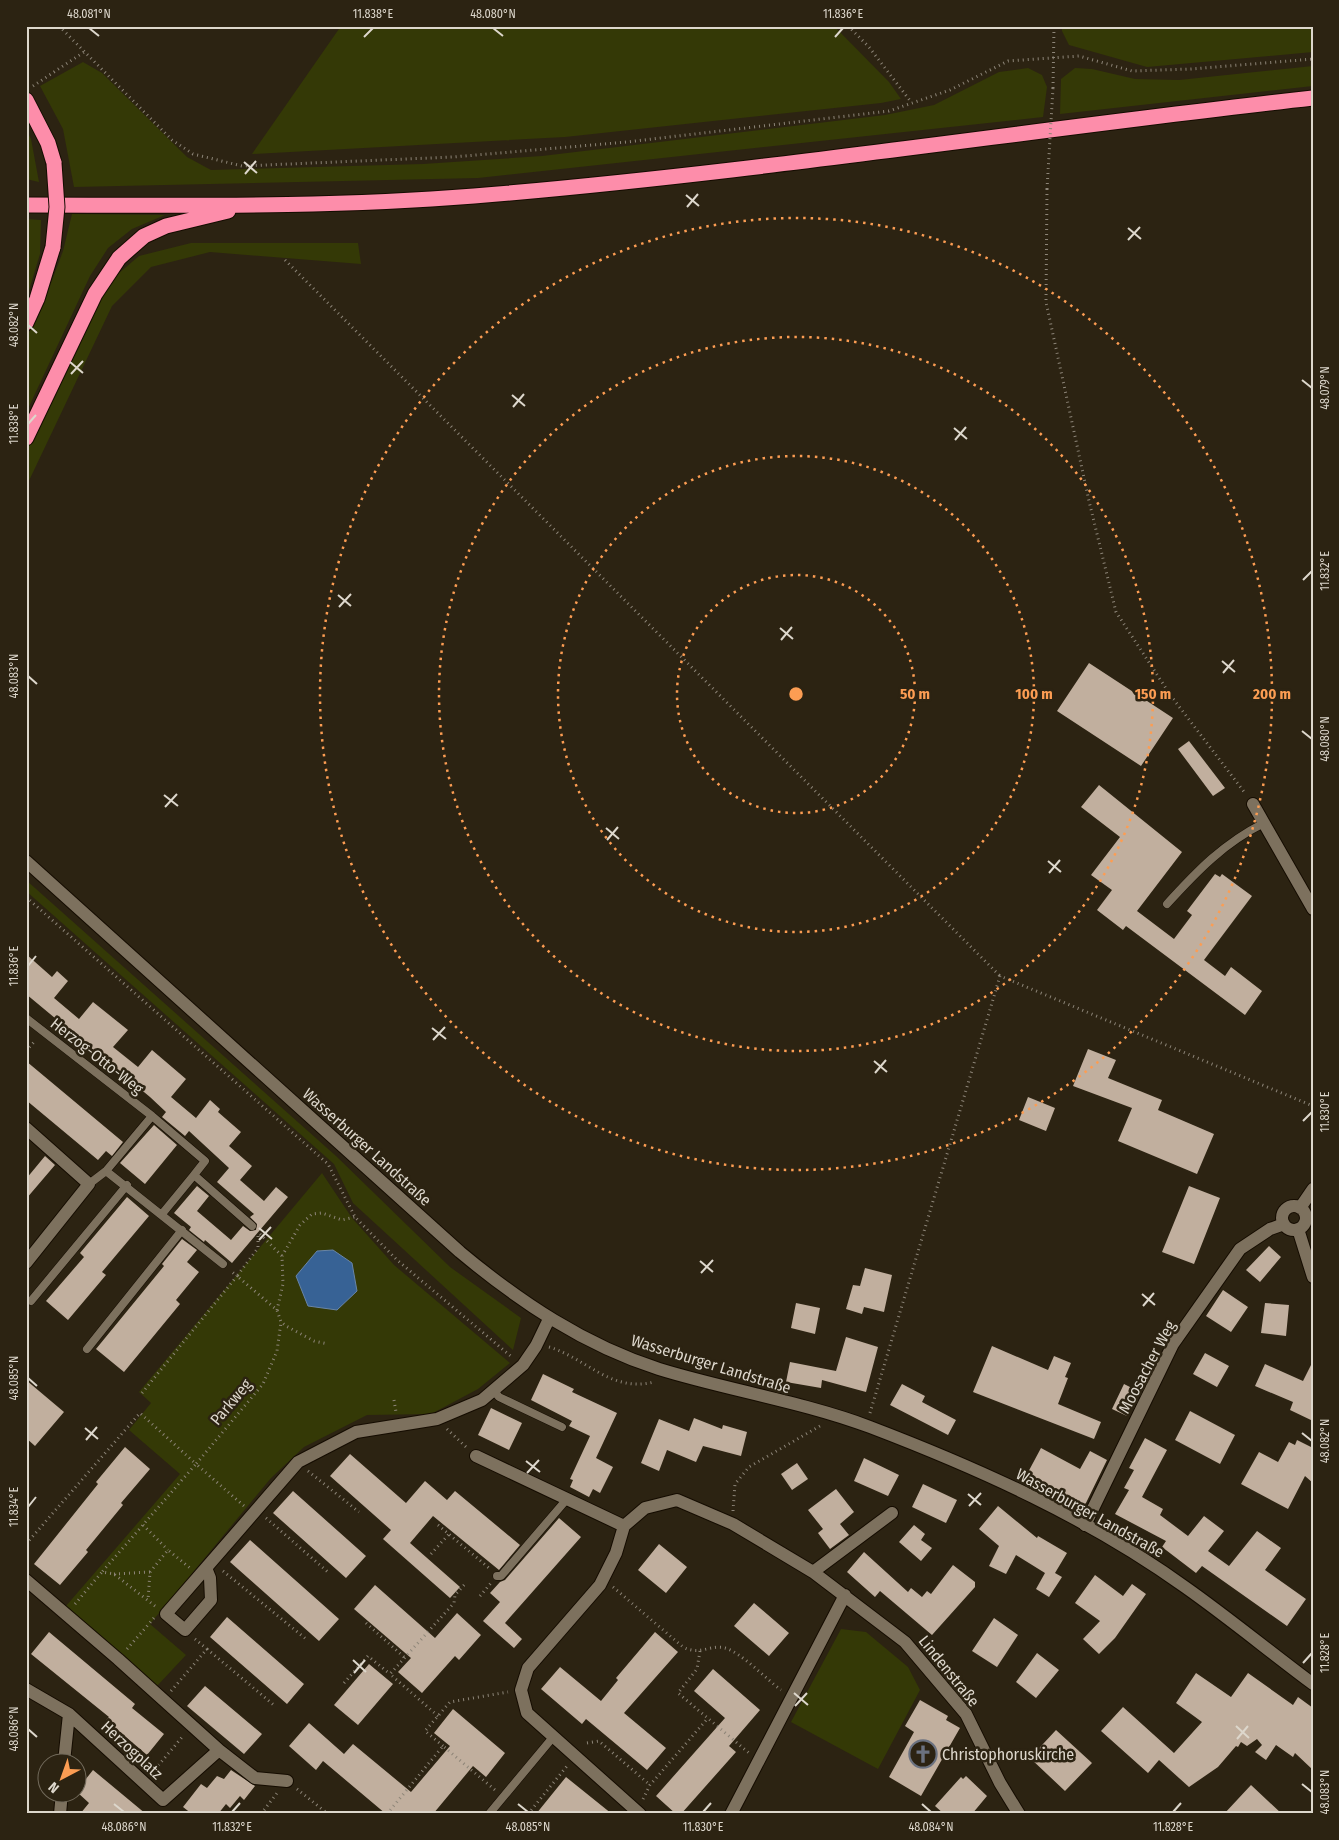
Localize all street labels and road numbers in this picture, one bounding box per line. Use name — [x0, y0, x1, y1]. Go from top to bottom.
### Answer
street label: Herzog-Otto-Weg — [47, 1014, 148, 1098]
street label: Wasserburger Landstraße — [299, 1084, 435, 1210]
street label: Moosacher Weg — [1115, 1317, 1180, 1417]
street label: Wasserburger Landstraße — [629, 1331, 793, 1397]
street label: Parkweg — [206, 1375, 256, 1429]
street label: Wasserburger Landstraße — [1013, 1464, 1167, 1562]
street label: Lindenstraße — [915, 1632, 983, 1710]
street label: Herzogplatz — [97, 1717, 167, 1783]

